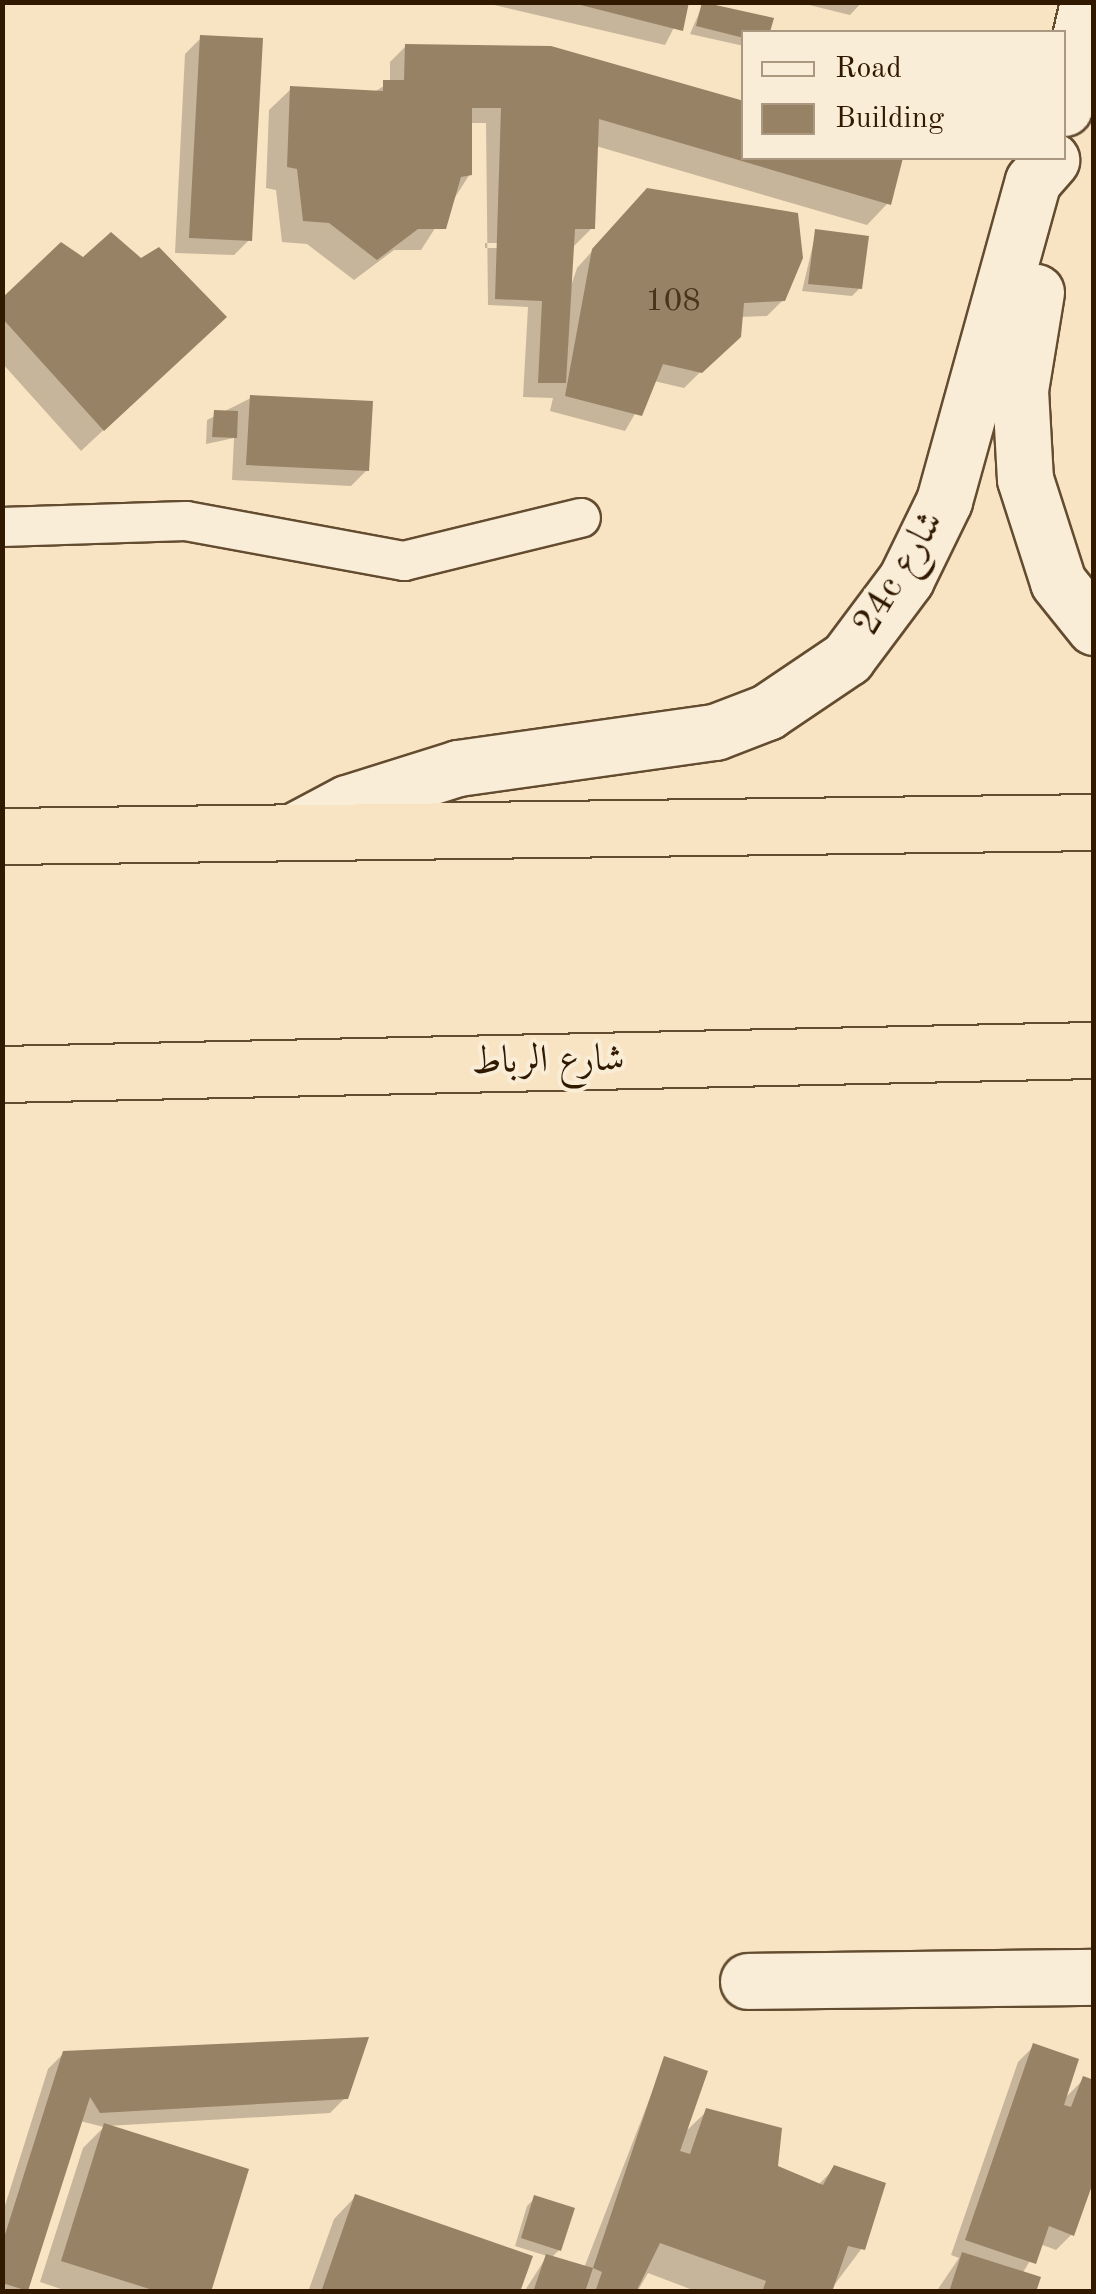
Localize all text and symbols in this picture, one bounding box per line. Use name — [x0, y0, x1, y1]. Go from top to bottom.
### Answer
legend — [741, 30, 1066, 160]
text: Road — [835, 54, 902, 84]
text: Building — [835, 104, 944, 134]
house number: 108 — [645, 283, 701, 321]
street label: 24c شارع — [845, 503, 955, 645]
street label: شارع الرباط — [471, 1038, 625, 1086]

